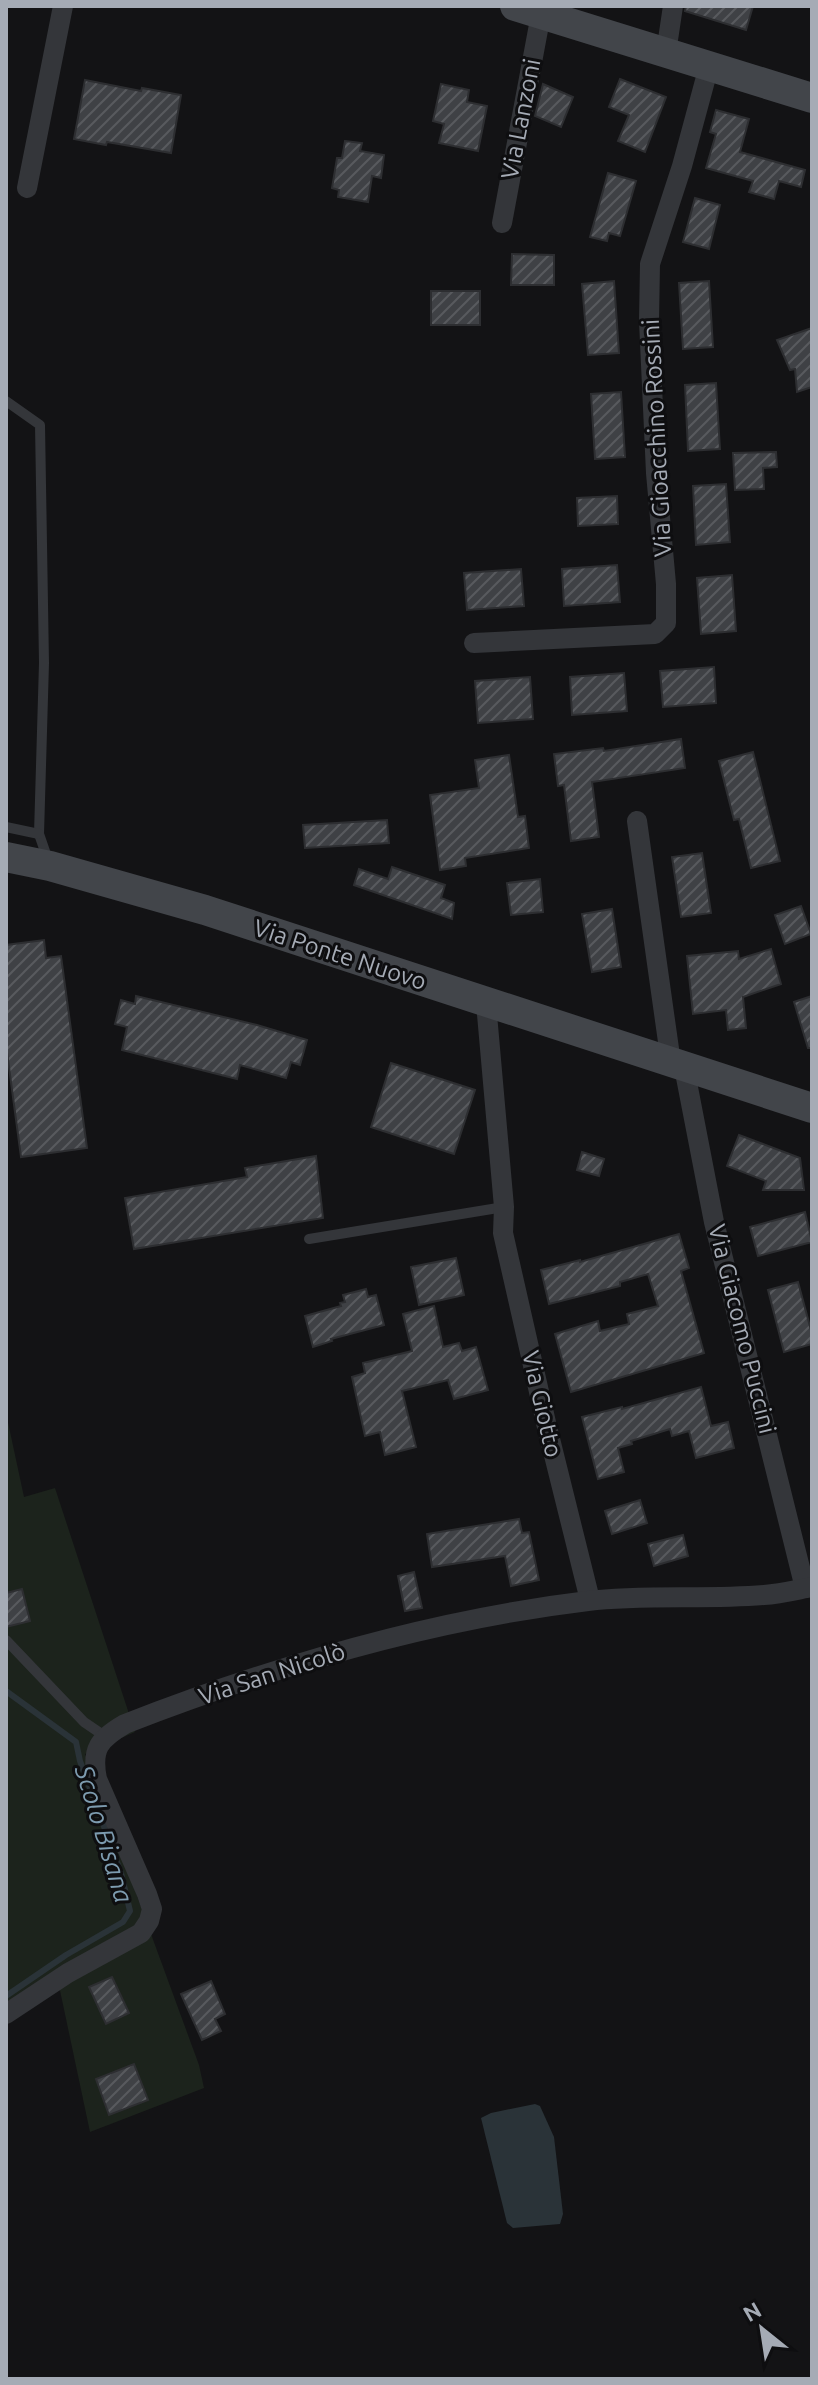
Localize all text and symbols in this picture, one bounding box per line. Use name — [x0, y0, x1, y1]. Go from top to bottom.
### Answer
street label: Via Lanzoni — [496, 56, 545, 182]
street label: Via Gioacchino Rossini — [637, 318, 676, 558]
street label: Via Ponte Nuovo — [250, 914, 430, 995]
street label: Via Giacomo Puccini — [703, 1221, 782, 1436]
street label: Via Giotto — [517, 1348, 568, 1460]
street label: Via San Nicolò — [195, 1637, 348, 1710]
water label: Scolo Bisana — [70, 1761, 139, 1906]
north arrow — [722, 2289, 802, 2369]
text: N — [738, 2296, 765, 2326]

